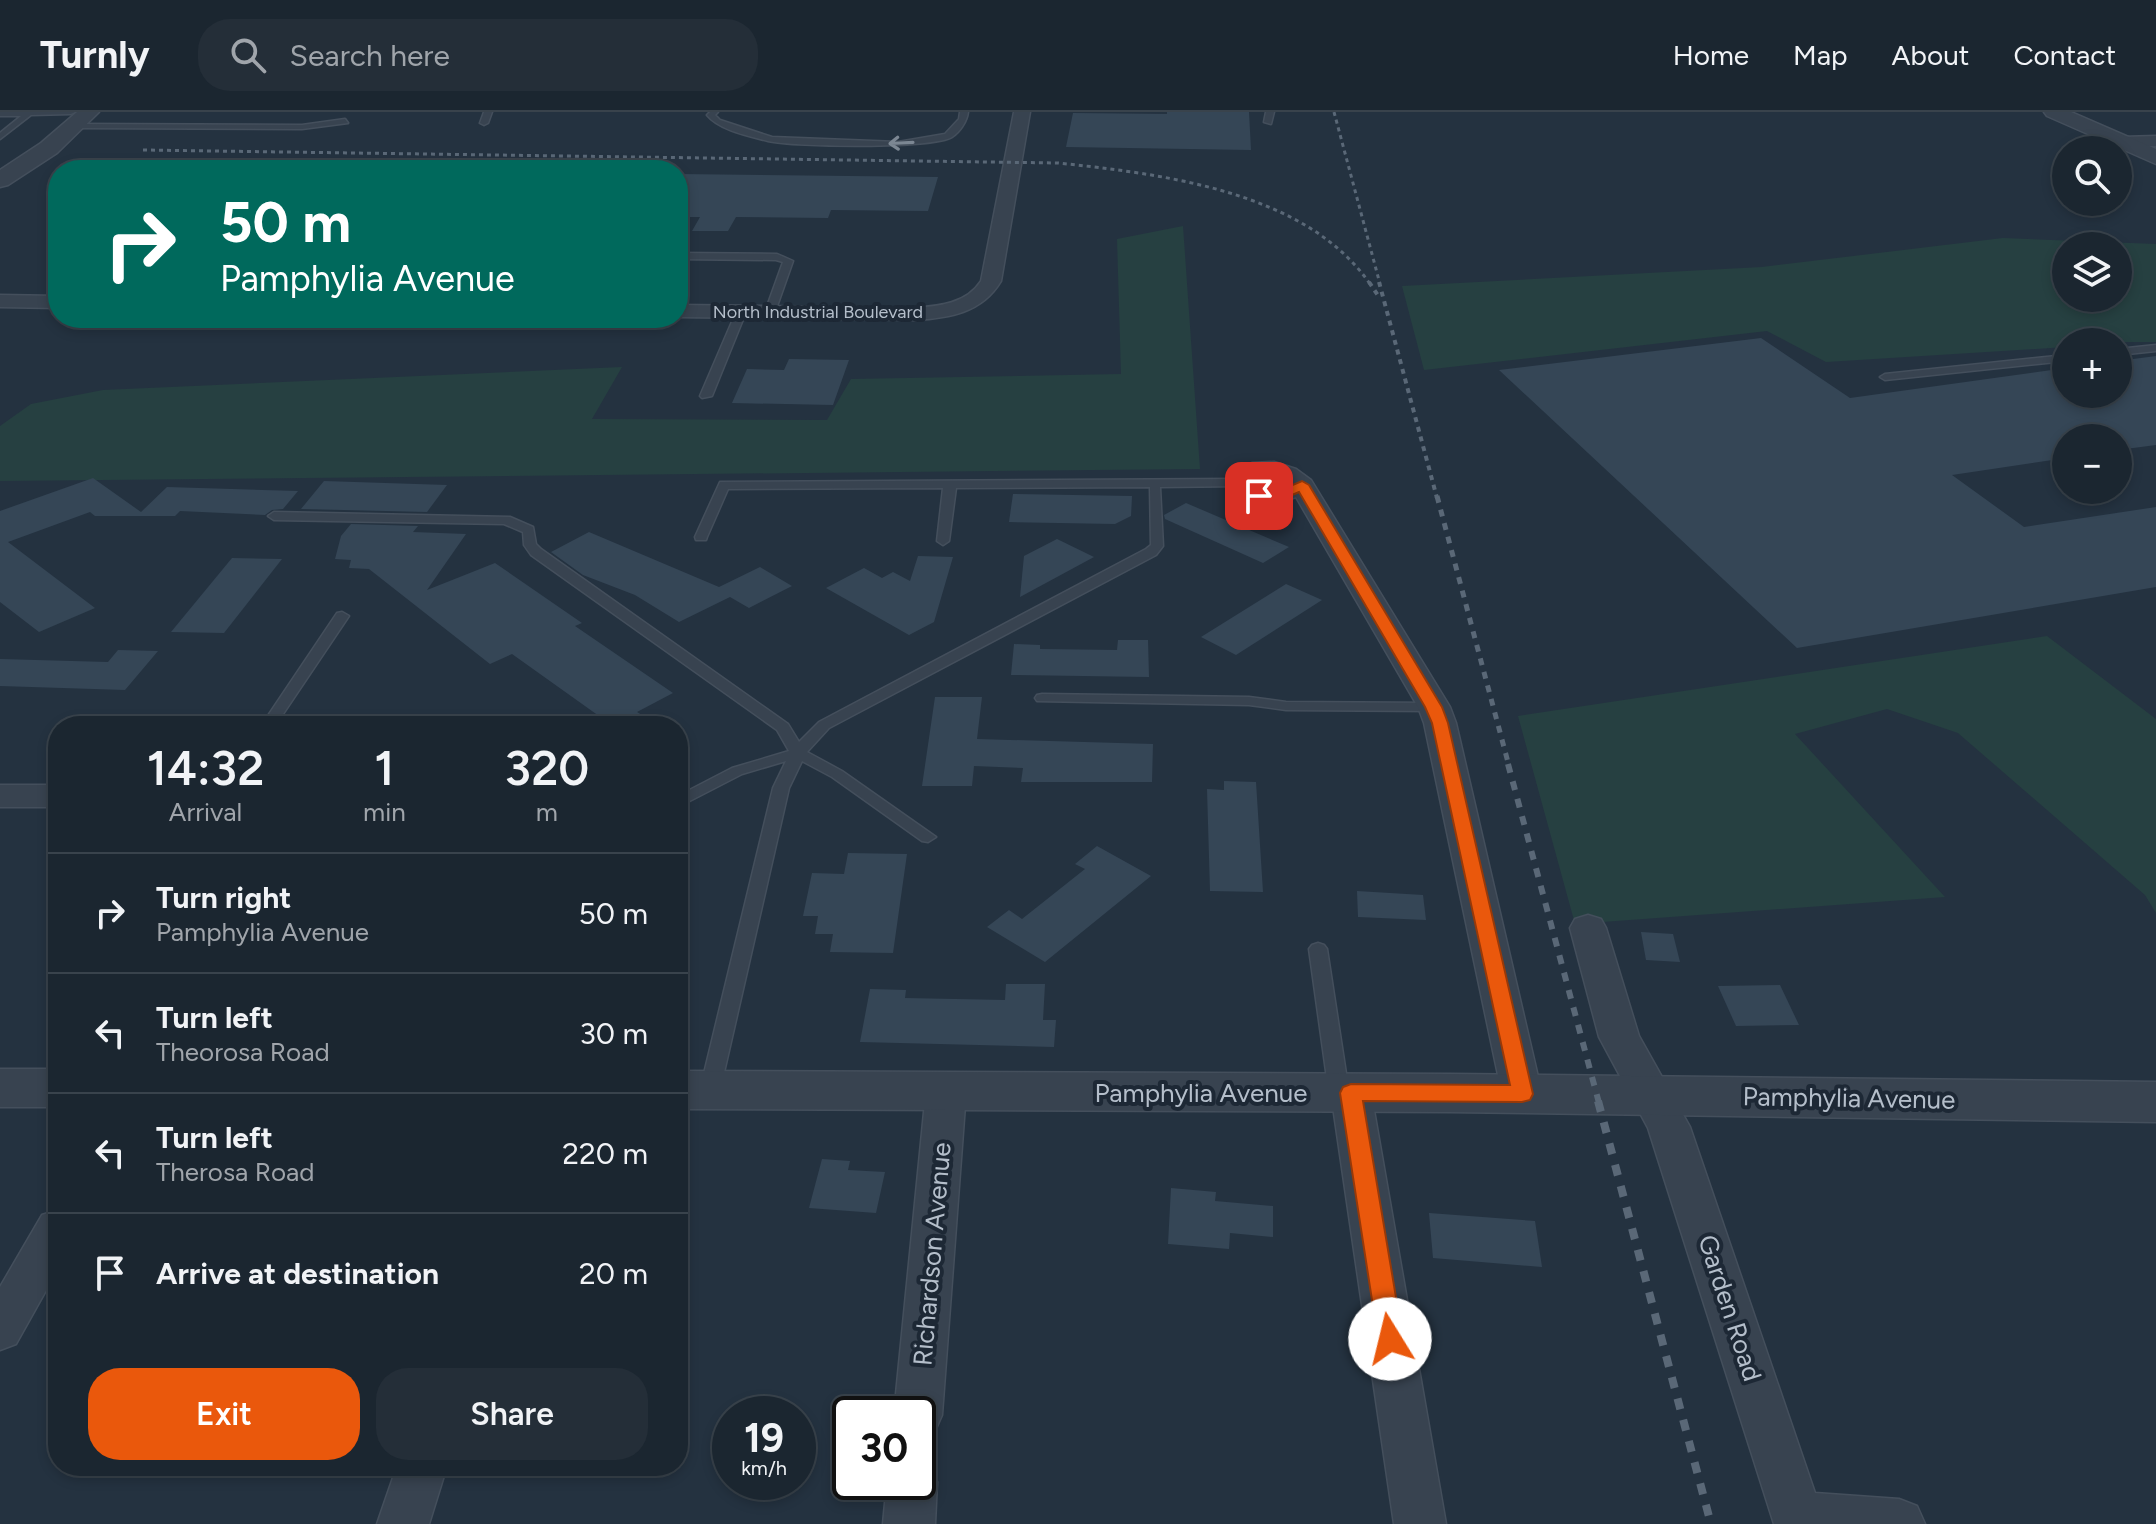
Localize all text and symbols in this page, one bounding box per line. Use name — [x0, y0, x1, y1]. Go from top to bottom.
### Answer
search box — [198, 19, 758, 91]
text: Turnly — [40, 32, 150, 78]
icon: search — [226, 33, 270, 77]
text: Search here — [290, 37, 450, 74]
text: Home — [1673, 38, 1749, 72]
text: Map — [1793, 38, 1848, 72]
text: About — [1892, 38, 1969, 72]
text: Contact — [2013, 38, 2116, 72]
one-way arrow — [888, 136, 915, 151]
map controls — [2052, 136, 2132, 504]
button: search — [2052, 136, 2132, 216]
text: 50 m — [220, 189, 351, 256]
icon: right — [88, 192, 192, 296]
button: layers — [2052, 232, 2132, 312]
text: Pamphylia Avenue — [220, 257, 515, 300]
street label: North Industrial Boulevard — [713, 301, 923, 323]
button: + — [2052, 328, 2132, 408]
button: − — [2052, 424, 2132, 504]
pin — [1225, 462, 1293, 530]
icon: arrive — [1237, 474, 1281, 518]
text: 14:32 — [147, 739, 264, 797]
text: 1 — [374, 739, 394, 797]
text: 320 — [504, 739, 589, 797]
text: Arrival — [169, 796, 242, 828]
text: min — [363, 796, 406, 828]
text: m — [536, 796, 558, 828]
text: Turn right — [156, 879, 291, 916]
icon: right — [88, 891, 132, 935]
text: 50 m — [579, 895, 648, 932]
text: Pamphylia Avenue — [156, 916, 369, 948]
text: Turn left — [156, 999, 273, 1036]
icon: left — [88, 1011, 132, 1055]
text: 30 m — [580, 1015, 648, 1052]
text: Theorosa Road — [156, 1036, 330, 1068]
street label: Pamphylia Avenue — [1095, 1077, 1307, 1109]
street label: Pamphylia Avenue — [1742, 1080, 1956, 1116]
text: Turn left — [156, 1119, 273, 1156]
icon: left — [88, 1131, 132, 1175]
text: 220 m — [562, 1135, 648, 1172]
street label: Richardson Avenue — [906, 1141, 958, 1367]
text: Therosa Road — [156, 1156, 315, 1188]
street label: Garden Road — [1691, 1231, 1769, 1385]
icon: arrive — [88, 1251, 132, 1295]
text: Arrive at destination — [156, 1255, 439, 1292]
text: 20 m — [579, 1255, 648, 1292]
position arrow — [1348, 1297, 1432, 1381]
button: Exit — [88, 1368, 360, 1460]
button: Share — [376, 1368, 648, 1460]
speed limit sign: 30 — [832, 1396, 936, 1500]
text: 19 — [744, 1414, 784, 1462]
text: km/h — [741, 1456, 787, 1480]

